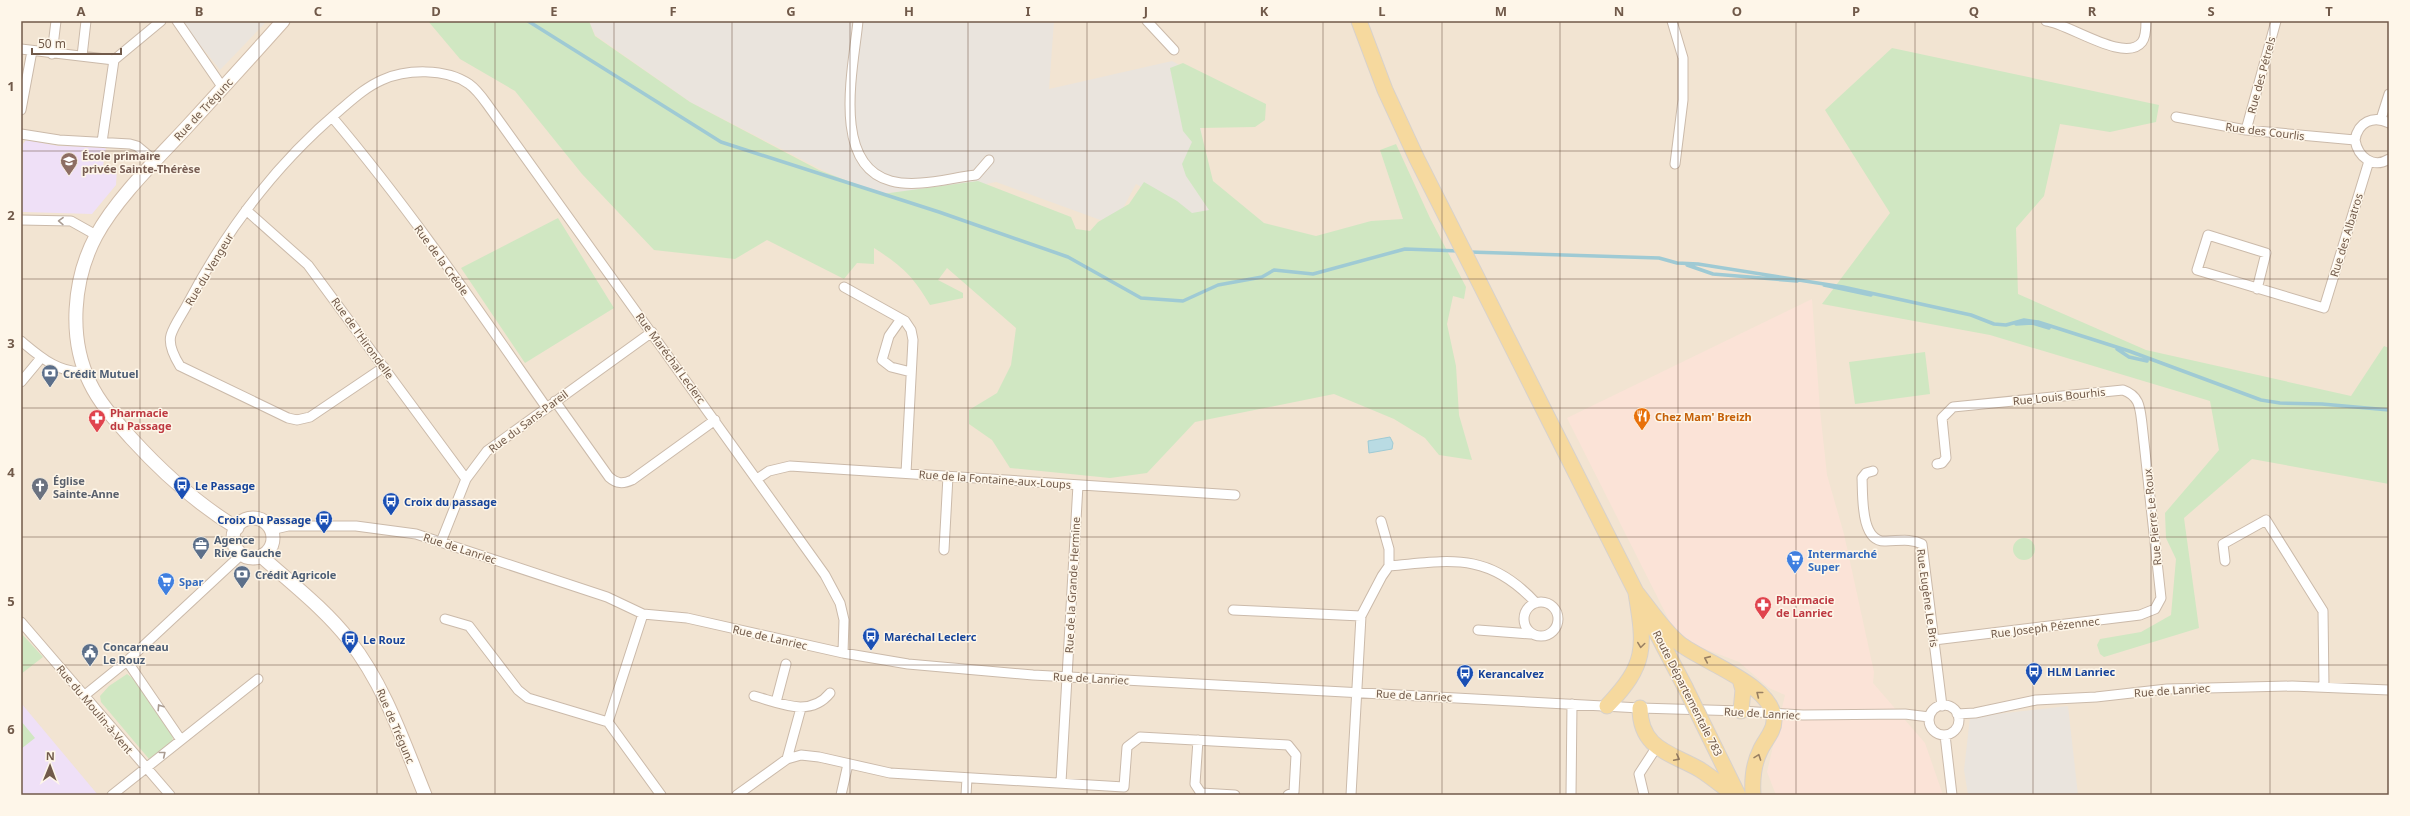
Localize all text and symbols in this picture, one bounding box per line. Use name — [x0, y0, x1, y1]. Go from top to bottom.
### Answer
text: A — [77, 2, 86, 20]
text: B — [195, 2, 203, 20]
text: C — [314, 2, 322, 20]
text: D — [431, 2, 441, 20]
text: E — [550, 2, 558, 20]
text: F — [669, 2, 677, 20]
text: G — [786, 2, 796, 20]
text: H — [904, 2, 914, 20]
text: I — [1025, 2, 1031, 20]
text: J — [1143, 2, 1148, 20]
text: K — [1260, 2, 1269, 20]
text: L — [1378, 2, 1386, 20]
text: M — [1495, 2, 1507, 20]
text: N — [1614, 2, 1624, 20]
text: O — [1732, 2, 1742, 20]
text: P — [1852, 2, 1860, 20]
text: Q — [1969, 2, 1979, 20]
text: R — [2088, 2, 2097, 20]
text: S — [2207, 2, 2215, 20]
text: T — [2325, 2, 2333, 20]
scale bar — [32, 30, 121, 56]
text: 50 m — [38, 35, 66, 52]
street label: Rue des Pétrels — [2243, 35, 2279, 115]
street label: Rue de Trégunc — [170, 75, 236, 143]
text: 1 — [7, 77, 15, 95]
street label: Rue des Courlis — [2225, 119, 2305, 143]
place label: École primaire privée Sainte-Thérèse — [82, 148, 201, 176]
school or university icon: École primaire privée Sainte-Thérèse — [59, 151, 79, 176]
street label: Rue des Albatros — [2326, 191, 2366, 279]
text: 2 — [7, 206, 15, 224]
one-way arrow — [58, 216, 64, 225]
street label: Rue de la Créole — [411, 222, 473, 298]
street label: Rue du Vengeur — [181, 229, 237, 308]
street label: Rue de l'Hirondelle — [328, 294, 398, 382]
street label: Rue Maréchal Leclerc — [633, 309, 709, 407]
text: 3 — [7, 334, 15, 352]
bank icon: Crédit Mutuel — [40, 363, 60, 388]
place label: Crédit Mutuel — [63, 366, 139, 381]
street label: Rue Louis Bourhis — [2012, 384, 2106, 408]
street label: Rue du Sans-Pareil — [485, 386, 571, 456]
place label: Pharmacie du Passage — [110, 405, 172, 433]
restaurant icon: Chez Mam' Breizh — [1632, 406, 1652, 431]
pharmacy icon: Pharmacie du Passage — [87, 408, 107, 433]
place label: Chez Mam' Breizh — [1655, 409, 1752, 424]
text: 4 — [7, 463, 15, 481]
street label: Rue de la Fontaine-aux-Loups — [918, 466, 1072, 492]
street label: Rue Pierre Le Roux — [2139, 468, 2165, 566]
place label: Église Sainte-Anne — [53, 473, 120, 501]
bus stop icon: Le Passage — [172, 475, 192, 500]
church icon: Église Sainte-Anne — [30, 476, 50, 501]
place label: Le Passage — [195, 478, 256, 493]
bus stop icon: Croix du passage — [381, 491, 401, 516]
place label: Croix du passage — [404, 494, 497, 509]
bus stop icon: Croix Du Passage — [314, 509, 334, 534]
place label: Croix Du Passage — [217, 512, 311, 527]
street label: Rue de la Grande Hermine — [1061, 516, 1083, 654]
street label: Rue de Lanriec — [421, 529, 499, 567]
place label: Agence Rive Gauche — [214, 532, 282, 560]
office icon: Agence Rive Gauche — [191, 535, 211, 560]
place label: Intermarché Super — [1808, 546, 1878, 574]
street label: Rue Eugène Le Bris — [1914, 548, 1942, 648]
supermarket icon: Intermarché Super — [1785, 549, 1805, 574]
bank icon: Crédit Agricole — [232, 564, 252, 589]
place label: Crédit Agricole — [255, 567, 337, 582]
supermarket icon: Spar — [156, 571, 176, 596]
place label: Spar — [179, 574, 204, 589]
text: 5 — [7, 592, 15, 610]
place label: Pharmacie de Lanriec — [1776, 592, 1835, 620]
pharmacy icon: Pharmacie de Lanriec — [1753, 595, 1773, 620]
street label: Rue Joseph Pézennec — [1990, 613, 2100, 641]
street label: Rue de Lanriec — [731, 621, 809, 653]
bus stop icon: Maréchal Leclerc — [861, 626, 881, 651]
street label: Route Départementale 783 — [1650, 627, 1726, 759]
bus stop icon: Le Rouz — [340, 629, 360, 654]
place label: Maréchal Leclerc — [884, 629, 977, 644]
place label: Le Rouz — [363, 632, 406, 647]
place label: Concarneau Le Rouz — [103, 639, 169, 667]
public building icon: Concarneau Le Rouz — [80, 642, 100, 667]
one-way arrow — [1638, 642, 1646, 648]
one-way arrow — [1704, 656, 1711, 664]
street label: Rue du Moulin-à-Vent — [53, 661, 137, 757]
bus stop icon: HLM Lanriec — [2024, 661, 2044, 686]
bus stop icon: Kerancalvez — [1455, 663, 1475, 688]
place label: HLM Lanriec — [2047, 664, 2115, 679]
place label: Kerancalvez — [1478, 666, 1545, 681]
street label: Rue de Lanriec — [1053, 669, 1129, 687]
street label: Rue de Lanriec — [2133, 680, 2211, 700]
street label: Rue de Trégunc — [373, 686, 419, 766]
street label: Rue de Lanriec — [1376, 686, 1452, 704]
one-way arrow — [1757, 692, 1764, 699]
one-way arrow — [157, 704, 165, 711]
street label: Rue de Lanriec — [1724, 704, 1800, 722]
text: 6 — [7, 720, 15, 738]
north arrow — [30, 746, 70, 786]
text: N — [46, 748, 55, 763]
one-way arrow — [158, 752, 166, 759]
one-way arrow — [1672, 753, 1680, 761]
one-way arrow — [1753, 754, 1761, 761]

